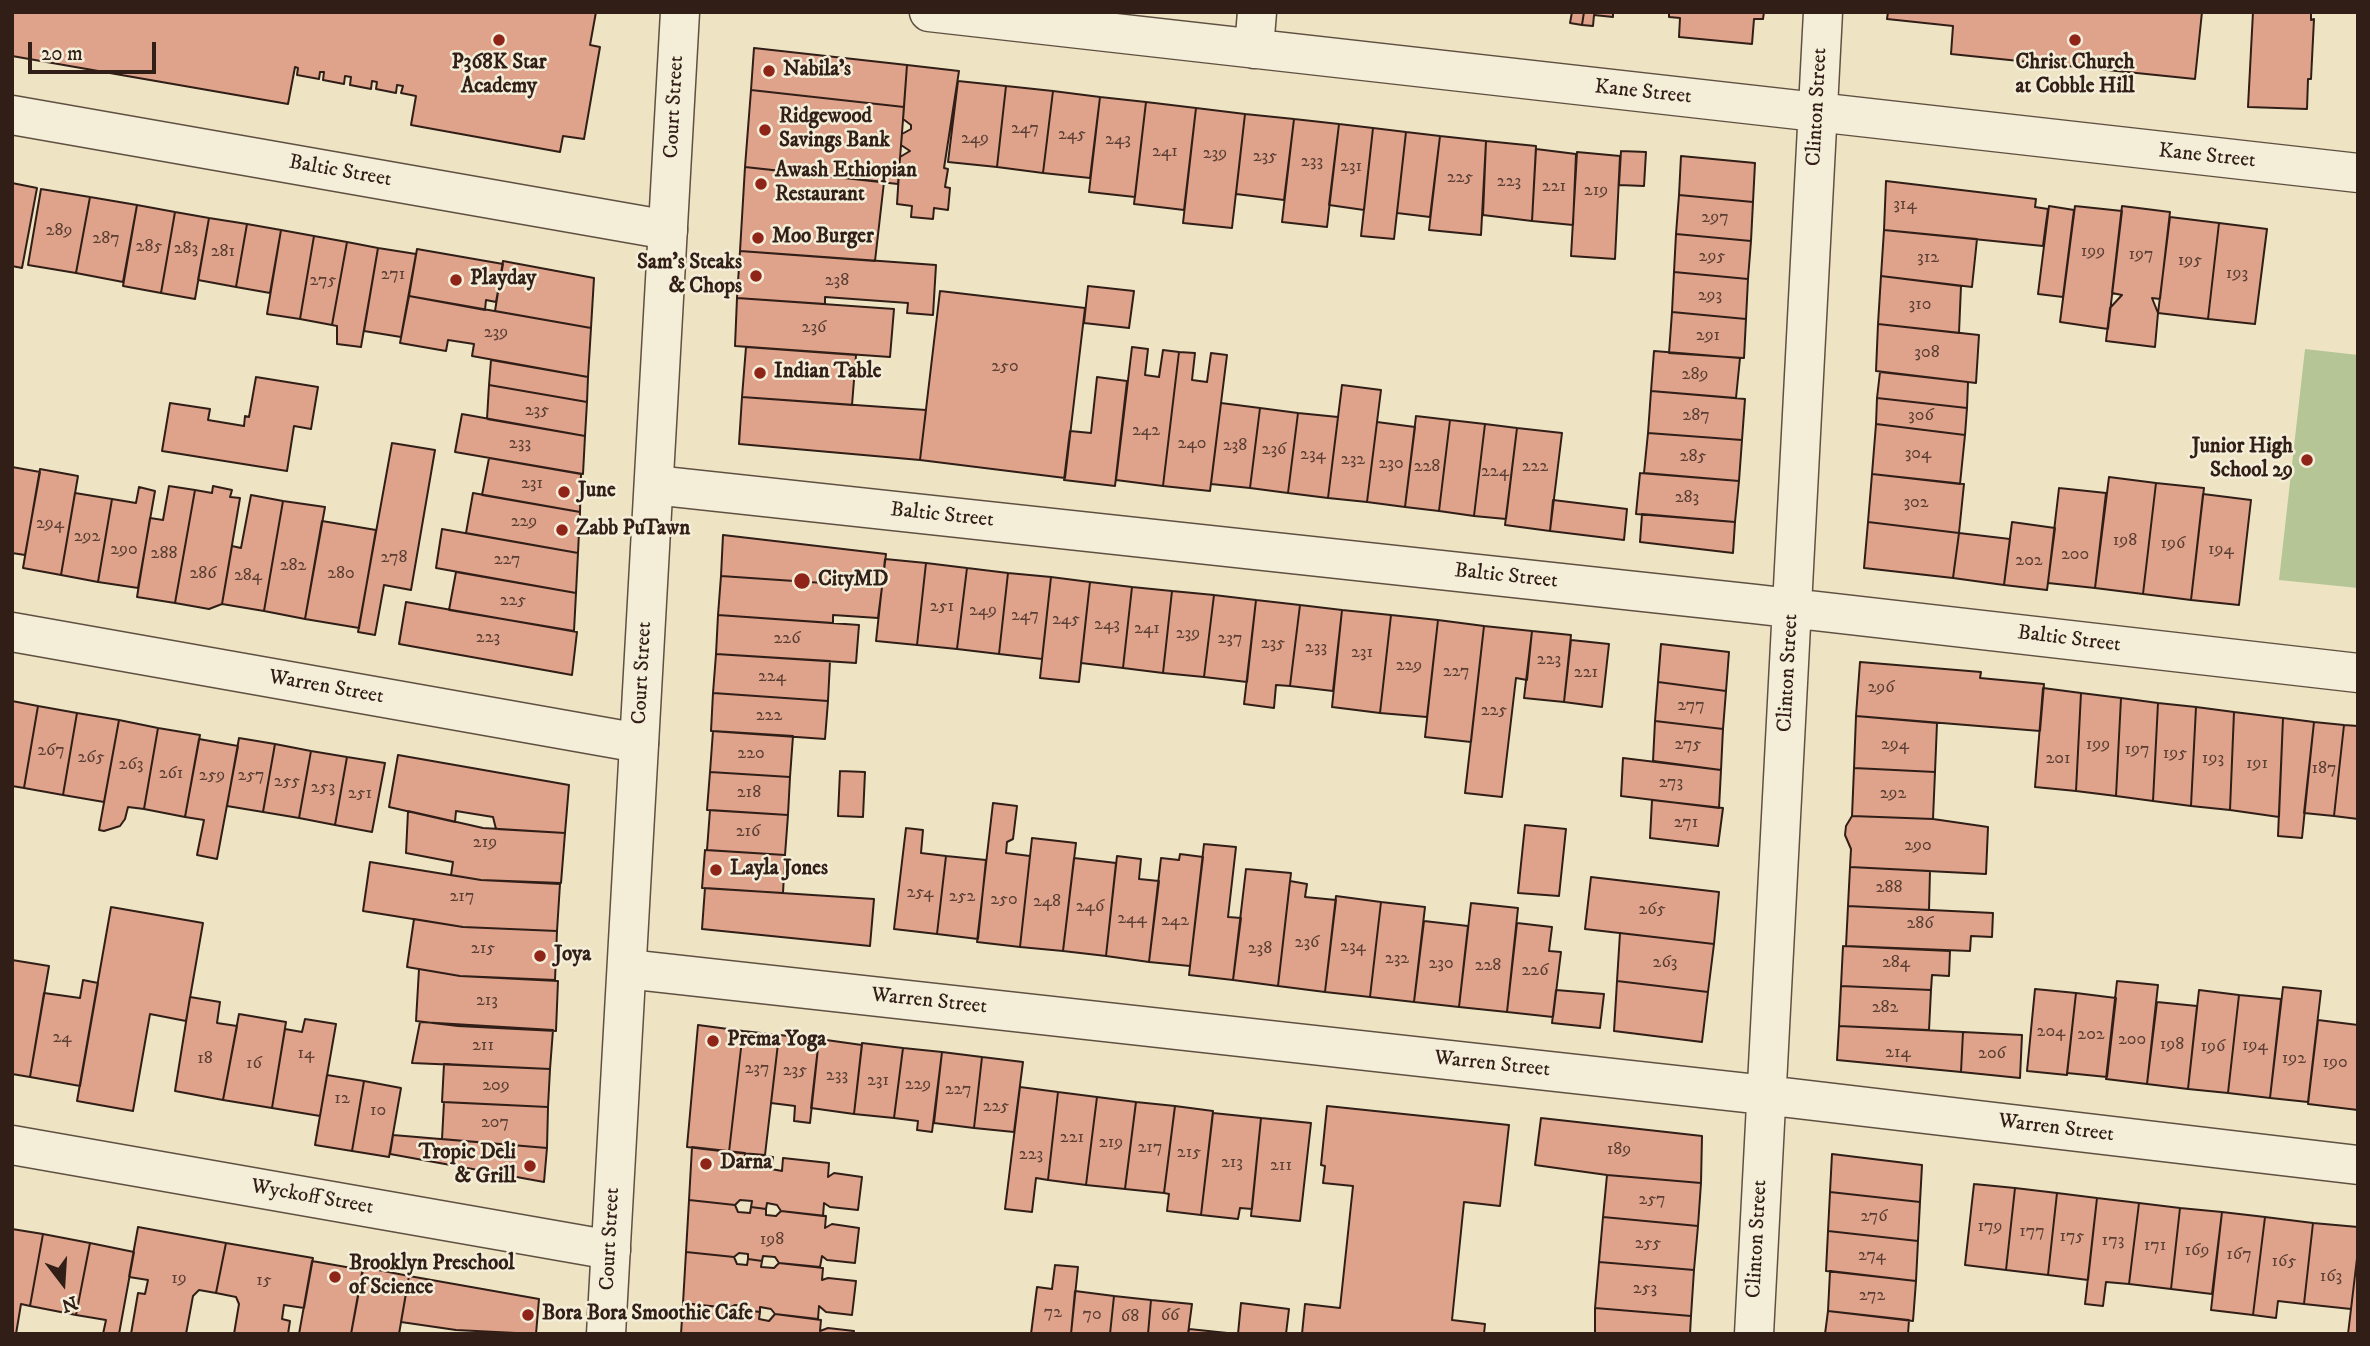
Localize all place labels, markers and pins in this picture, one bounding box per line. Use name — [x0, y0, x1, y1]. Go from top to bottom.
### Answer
marker: P368K Star Academy — [491, 32, 507, 48]
marker: Christ Church at Cobble Hill — [2067, 32, 2083, 48]
place label: P368K Star Academy — [451, 51, 547, 101]
place label: Christ Church at Cobble Hill — [2015, 51, 2135, 101]
place label: Nabila's — [783, 58, 851, 84]
marker: Nabila's — [761, 63, 777, 79]
place label: Ridgewood Savings Bank — [779, 105, 890, 155]
marker: Ridgewood Savings Bank — [757, 122, 773, 138]
place label: Awash Ethiopian Restaurant — [775, 159, 917, 209]
marker: Awash Ethiopian Restaurant — [753, 176, 769, 192]
place label: Moo Burger — [772, 225, 874, 251]
marker: Moo Burger — [750, 230, 766, 246]
place label: Sam's Steaks & Chops — [637, 251, 742, 301]
place label: Playday — [470, 267, 536, 293]
marker: Sam's Steaks & Chops — [748, 268, 764, 284]
marker: Playday — [448, 272, 464, 288]
place label: Indian Table — [774, 360, 881, 386]
marker: Indian Table — [752, 365, 768, 381]
place label: Junior High School 29 — [2192, 435, 2293, 485]
marker: Junior High School 29 — [2299, 452, 2315, 468]
place label: June — [578, 479, 616, 505]
marker: June — [556, 484, 572, 500]
place label: Zabb PuTawn — [576, 517, 690, 543]
marker: Zabb PuTawn — [554, 522, 570, 538]
place label: CityMD — [818, 568, 888, 594]
marker: CityMD — [792, 571, 812, 591]
place label: Layla Jones — [730, 857, 828, 883]
marker: Layla Jones — [708, 862, 724, 878]
place label: Joya — [554, 943, 591, 969]
marker: Joya — [532, 948, 548, 964]
place label: Prema Yoga — [727, 1028, 826, 1054]
marker: Prema Yoga — [705, 1033, 721, 1049]
place label: Tropic Deli & Grill — [419, 1141, 516, 1191]
place label: Darna — [720, 1151, 772, 1177]
marker: Darna — [698, 1156, 714, 1172]
marker: Tropic Deli & Grill — [522, 1158, 538, 1174]
place label: Brooklyn Preschool of Science — [349, 1252, 515, 1302]
marker: Brooklyn Preschool of Science — [327, 1269, 343, 1285]
place label: Bora Bora Smoothie Cafe — [542, 1302, 753, 1328]
marker: Bora Bora Smoothie Cafe — [520, 1307, 536, 1323]

